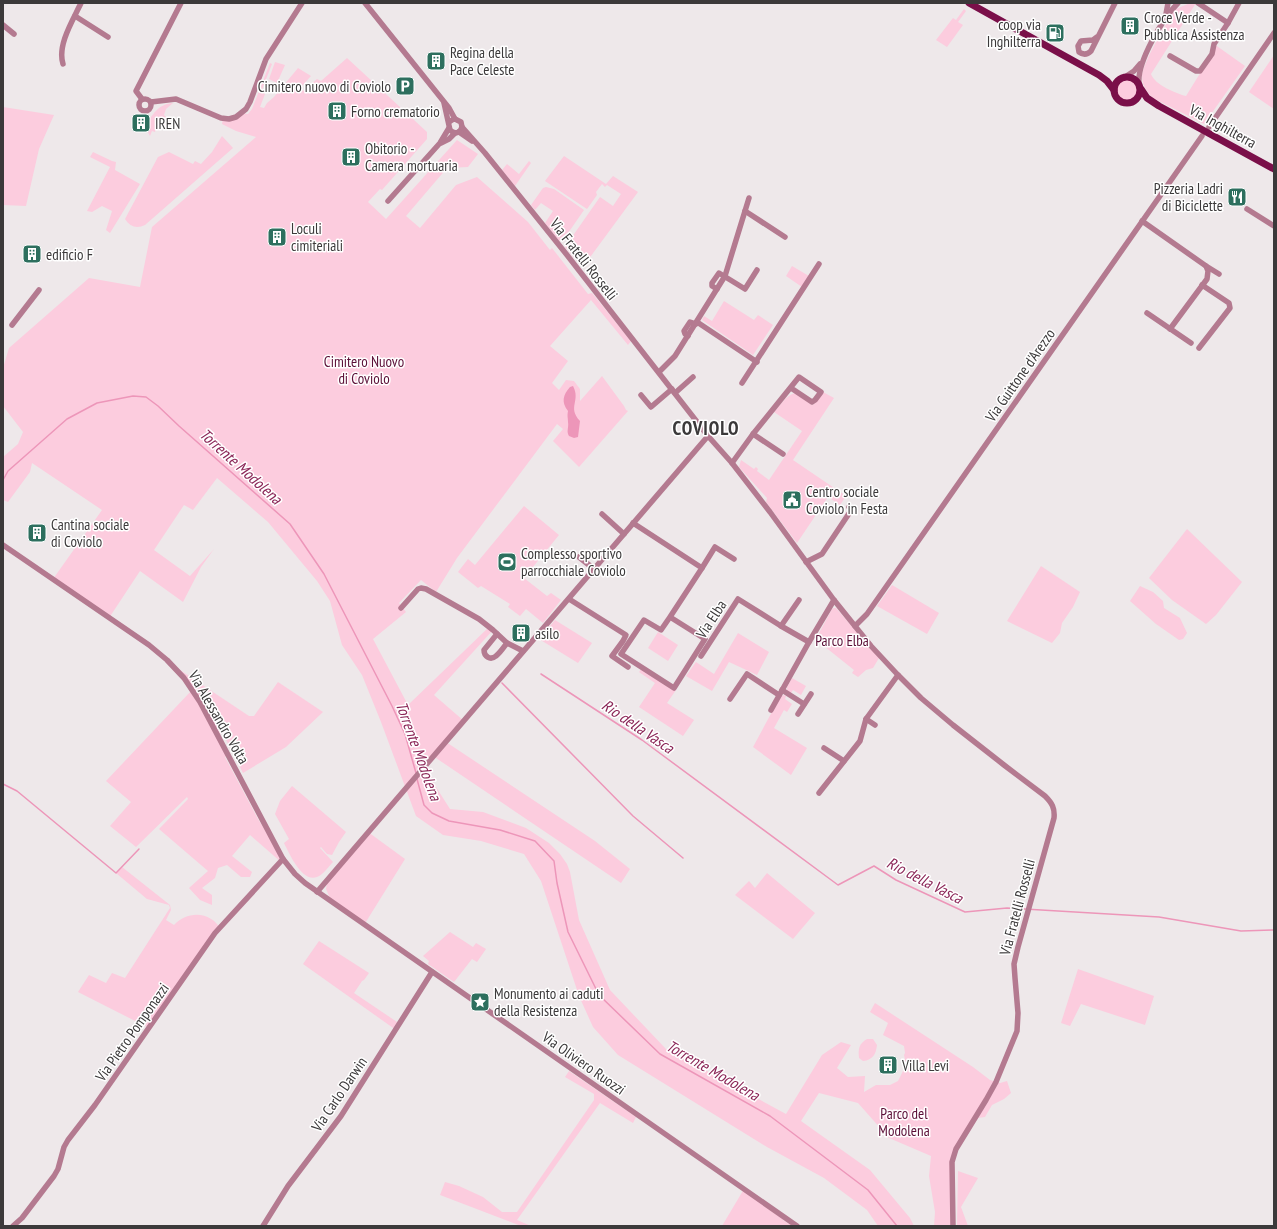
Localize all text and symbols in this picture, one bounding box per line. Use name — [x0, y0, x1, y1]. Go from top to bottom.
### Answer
place label: Croce Verde - Pubblica Assistenza — [1144, 8, 1245, 44]
place label: coop via Inghilterra — [987, 15, 1041, 51]
building icon: Croce Verde - Pubblica Assistenza — [1119, 15, 1141, 37]
fuel station icon: coop via Inghilterra — [1044, 22, 1066, 44]
place label: Regina della Pace Celeste — [450, 43, 514, 79]
building icon: Regina della Pace Celeste — [425, 50, 447, 72]
parking icon: Cimitero nuovo di Coviolo — [394, 75, 416, 97]
place label: Cimitero nuovo di Coviolo — [258, 77, 391, 96]
street label: Via Inghilterra — [1185, 99, 1260, 152]
building icon: Forno crematorio — [326, 100, 348, 122]
place label: Forno crematorio — [351, 102, 440, 121]
building icon: IREN — [130, 112, 152, 134]
place label: IREN — [155, 114, 180, 133]
place label: Obitorio - Camera mortuaria — [365, 139, 458, 175]
building icon: Obitorio - Camera mortuaria — [340, 146, 362, 168]
place label: Pizzeria Ladri di Biciclette — [1154, 179, 1223, 215]
restaurant icon: Pizzeria Ladri di Biciclette — [1226, 186, 1248, 208]
street label: Via Fratelli Rosselli — [545, 213, 622, 304]
place label: Loculi cimiteriali — [291, 219, 343, 255]
building icon: Loculi cimiteriali — [266, 226, 288, 248]
building icon: edificio F — [21, 243, 43, 265]
place label: edificio F — [46, 245, 93, 264]
street label: Via Guittone d'Arezzo — [980, 325, 1059, 426]
park label: Cimitero Nuovo di Coviolo — [324, 352, 404, 388]
district label: COVIOLO — [673, 416, 739, 440]
water label: Torrente Modolena — [196, 424, 287, 509]
place label: Centro sociale Coviolo in Festa — [806, 482, 888, 518]
public building icon: Centro sociale Coviolo in Festa — [781, 489, 803, 511]
place label: Cantina sociale di Coviolo — [51, 515, 129, 551]
building icon: Cantina sociale di Coviolo — [26, 522, 48, 544]
place label: Complesso sportivo parrocchiale Coviolo — [521, 544, 626, 580]
sports icon: Complesso sportivo parrocchiale Coviolo — [496, 551, 518, 573]
street label: Via Elba — [691, 596, 730, 643]
building icon: asilo — [510, 622, 532, 644]
place label: asilo — [535, 624, 559, 643]
park label: Parco Elba — [815, 631, 869, 650]
street label: Via Alessandro Volta — [184, 666, 253, 767]
water label: Rio della Vasca — [598, 695, 679, 758]
water label: Torrente Modolena — [392, 699, 447, 805]
water label: Rio della Vasca — [884, 852, 968, 908]
street label: Via Fratelli Rosselli — [995, 857, 1039, 958]
street label: Via Pietro Pomponazzi — [90, 979, 173, 1086]
place label: Monumento ai caduti della Resistenza — [494, 984, 604, 1020]
place icon: Monumento ai caduti della Resistenza — [469, 991, 491, 1013]
street label: Via Oliviero Ruozzi — [538, 1027, 629, 1099]
water label: Torrente Modolena — [663, 1035, 764, 1105]
street label: Via Carlo Darwin — [307, 1053, 371, 1136]
building icon: Villa Levi — [877, 1054, 899, 1076]
place label: Villa Levi — [901, 1056, 949, 1075]
park label: Parco del Modolena — [878, 1104, 930, 1140]

